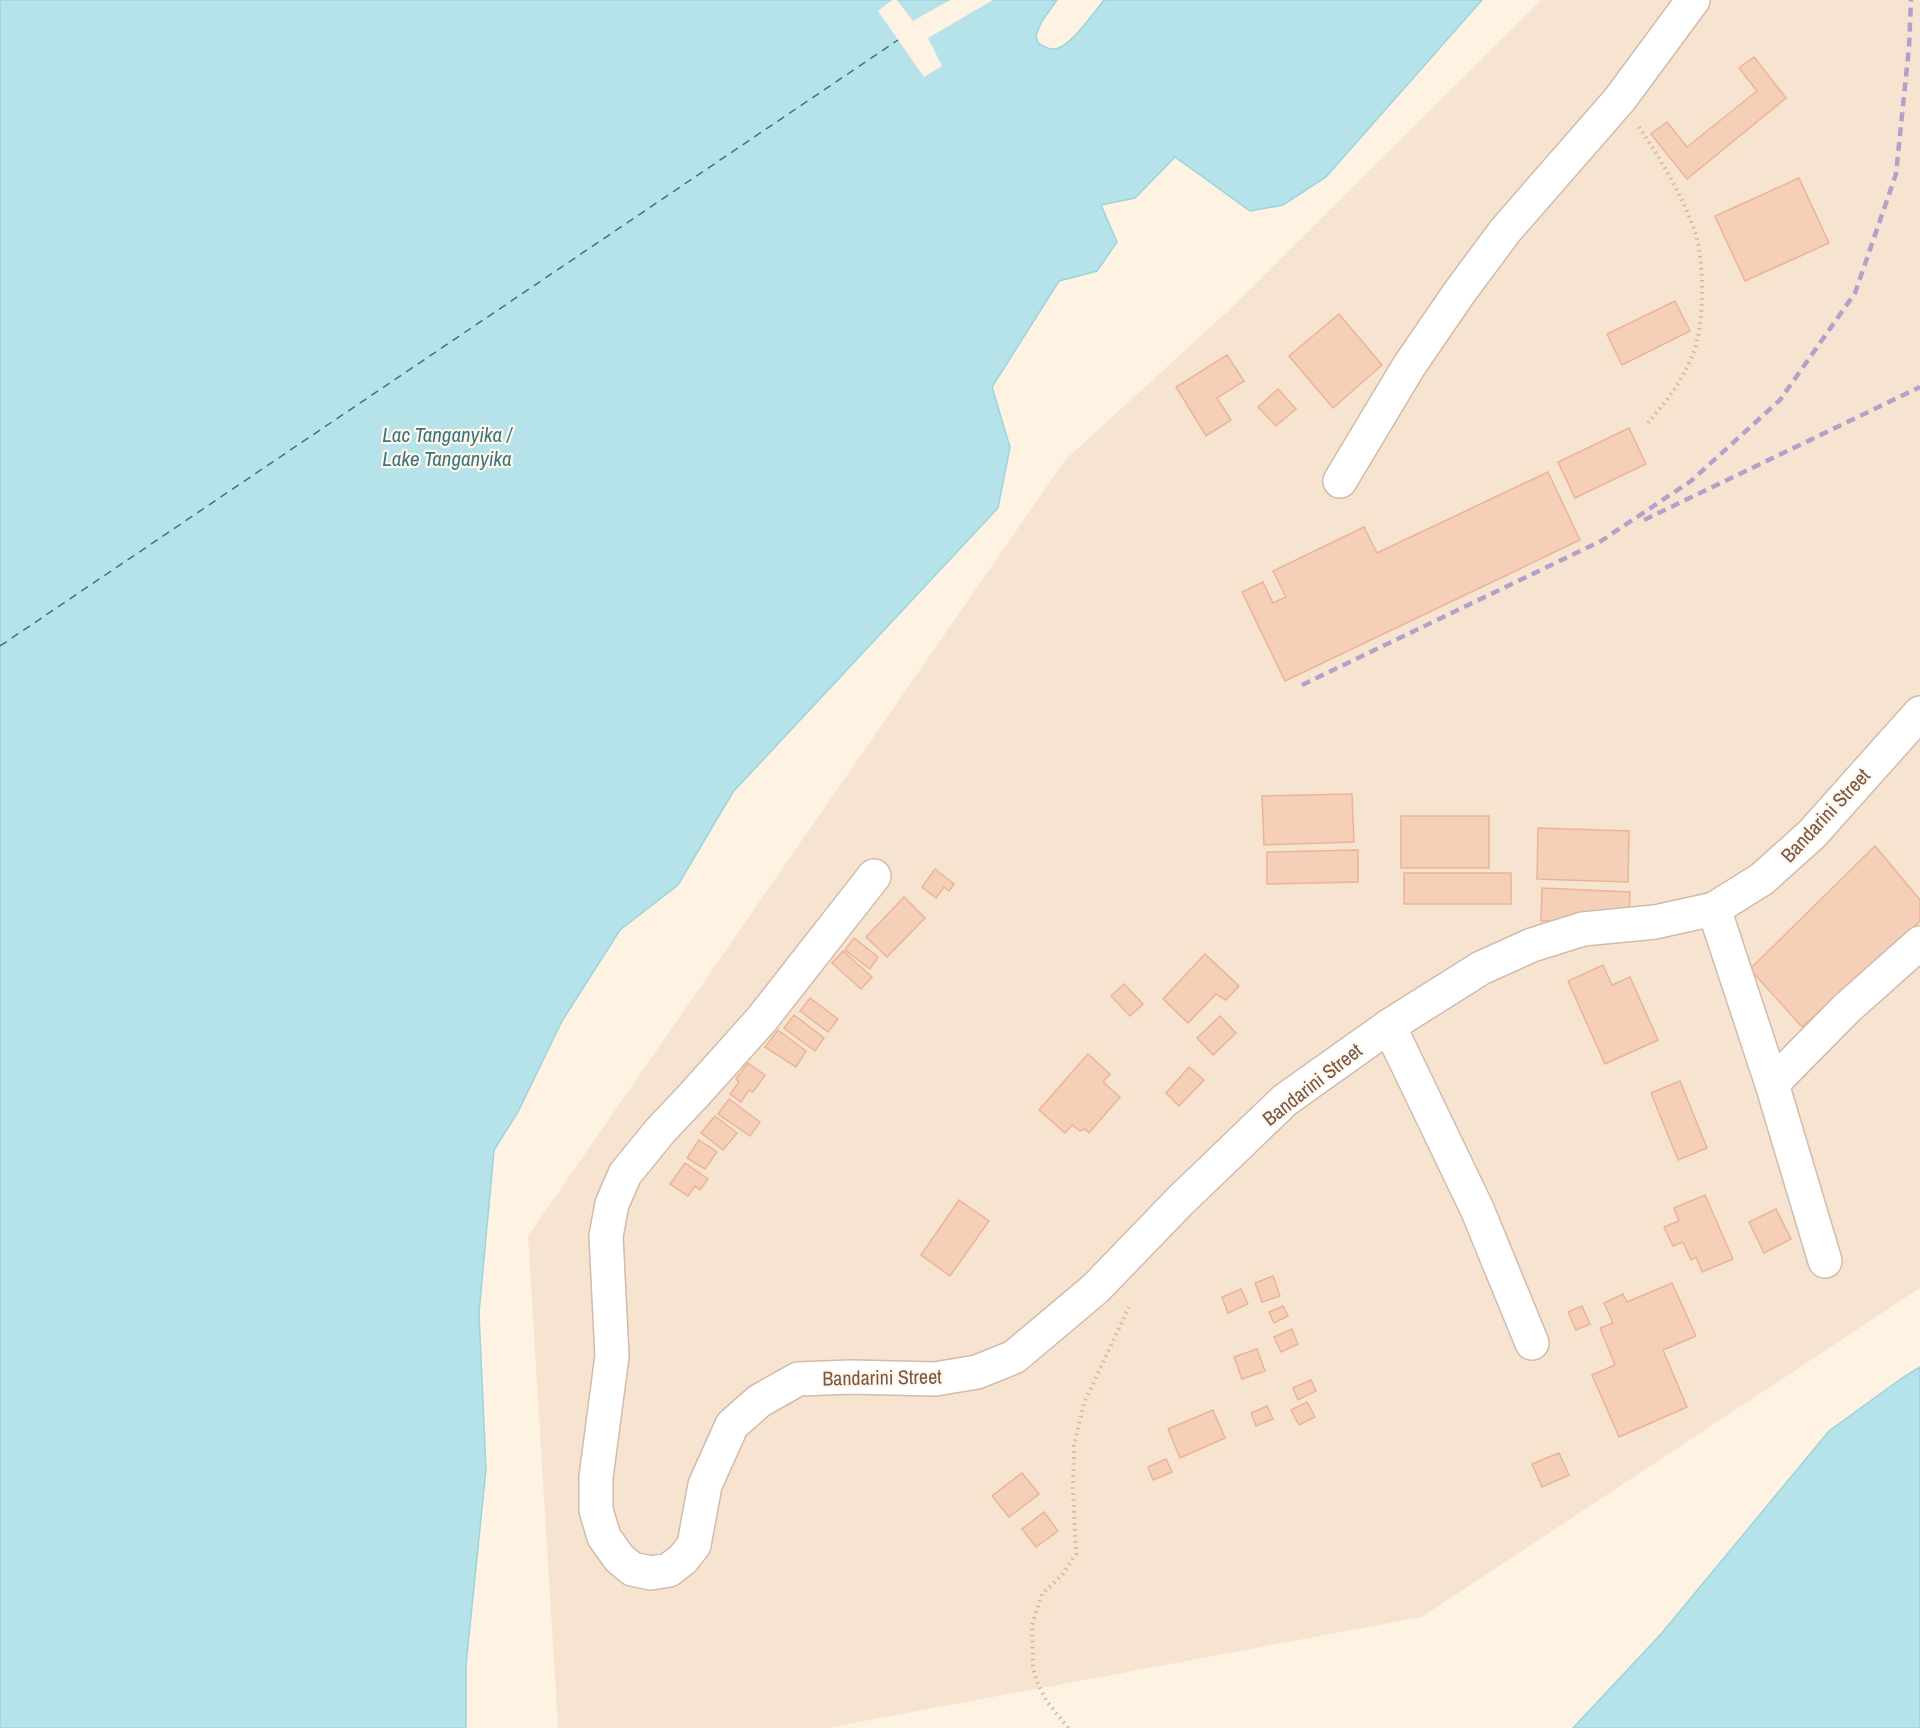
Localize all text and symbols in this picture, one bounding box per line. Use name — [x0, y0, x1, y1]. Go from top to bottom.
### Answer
water label: Lac Tanganyika / Lake Tanganyika — [382, 420, 514, 473]
street label: Bandarini Street — [1774, 762, 1876, 868]
street label: Bandarini Street — [1257, 1036, 1368, 1131]
street label: Bandarini Street — [822, 1362, 942, 1392]

